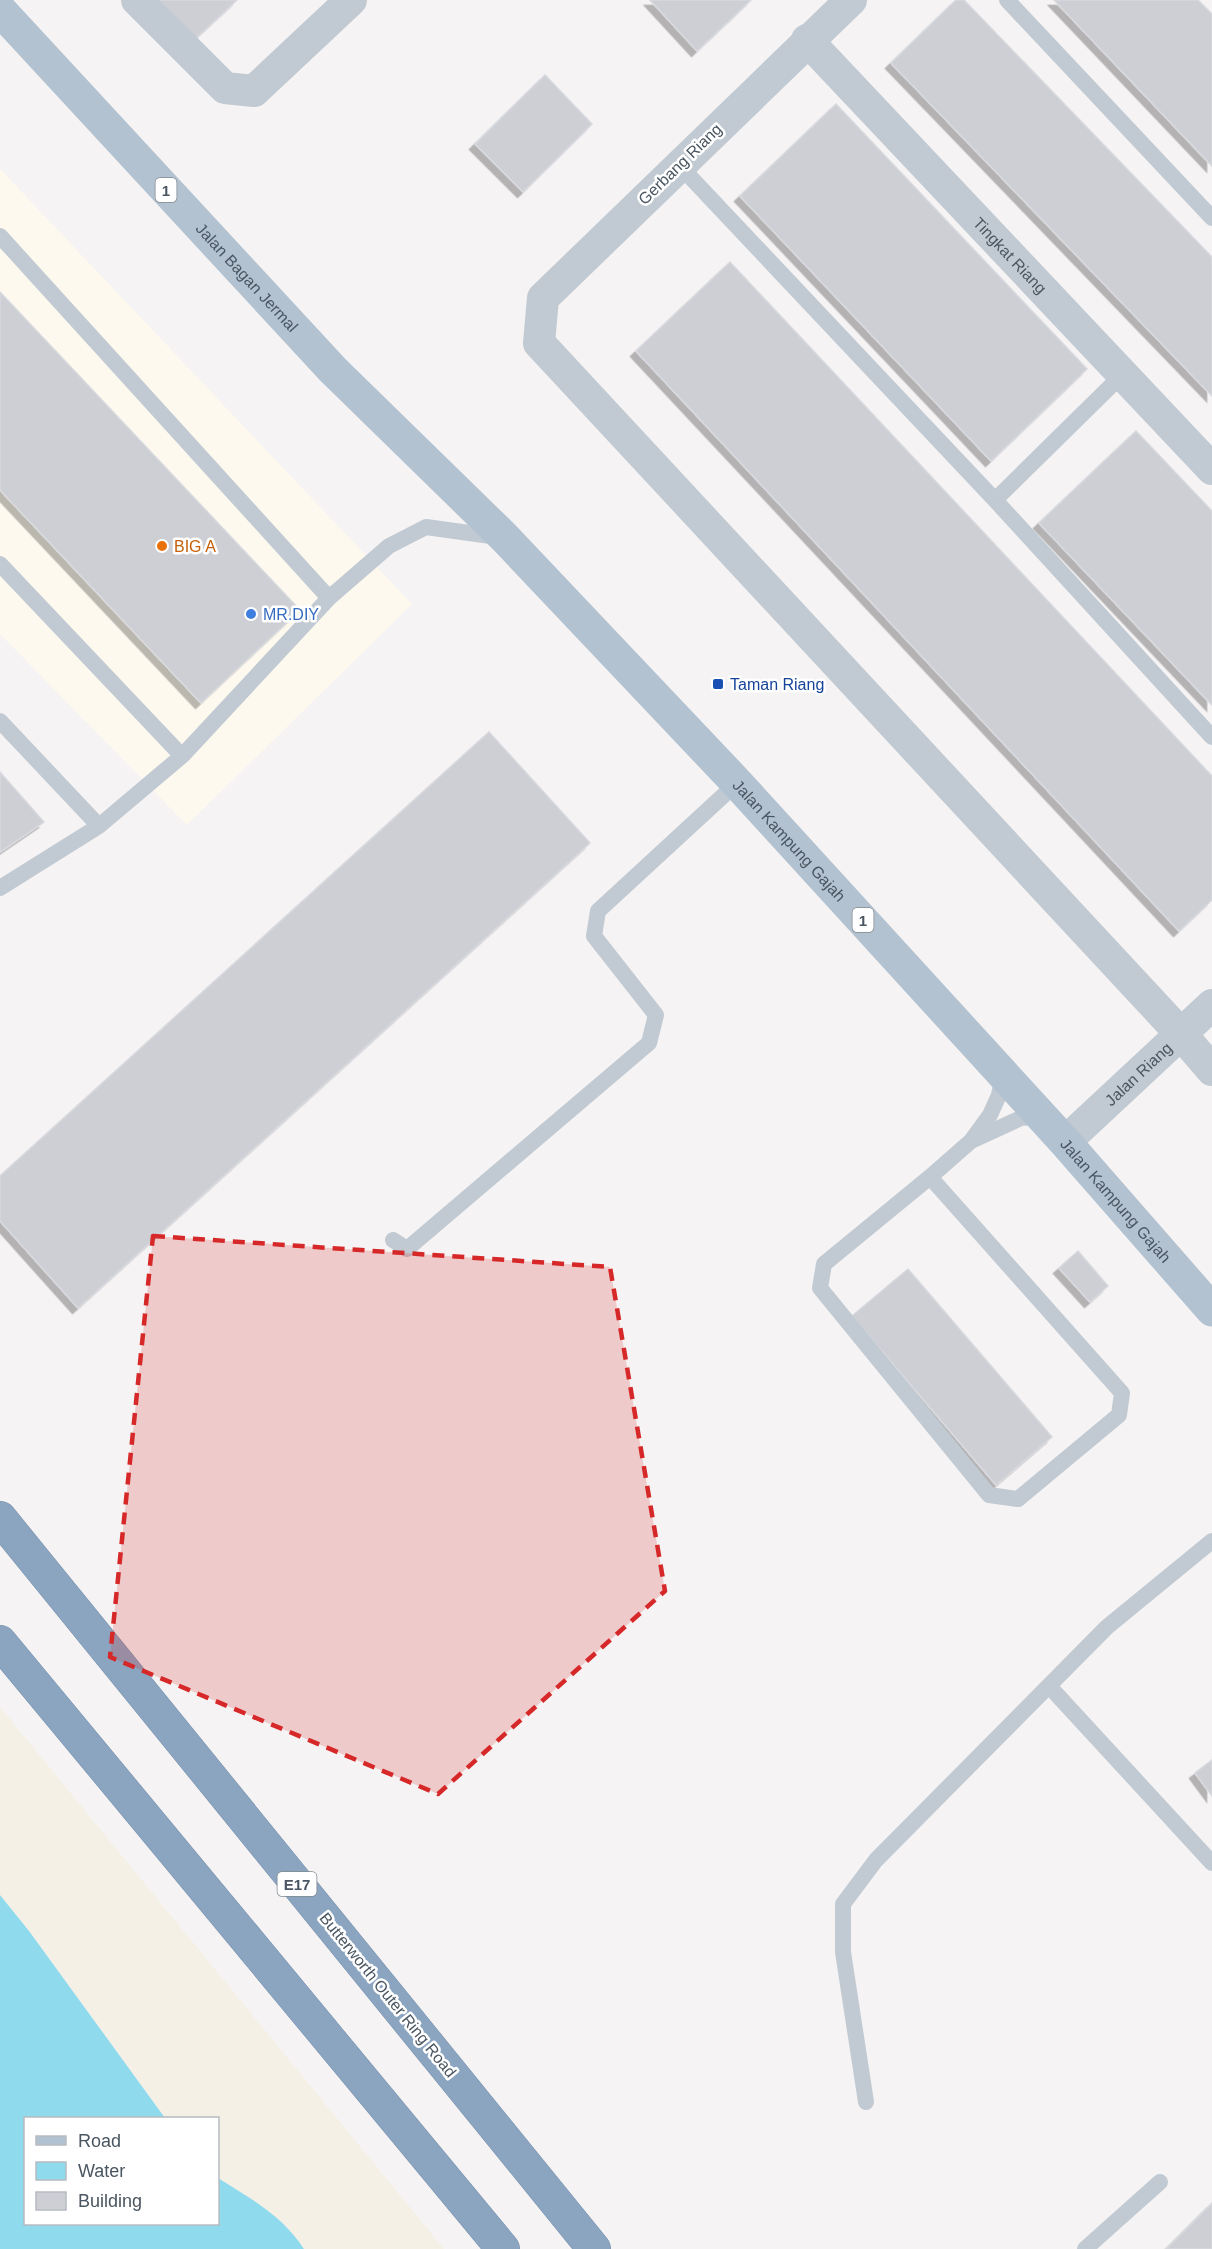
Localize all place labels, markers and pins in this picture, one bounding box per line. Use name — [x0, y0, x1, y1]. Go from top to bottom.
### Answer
place label: BIG A — [174, 538, 216, 555]
marker: BIG A — [155, 539, 169, 553]
place label: MR.DIY — [263, 606, 319, 623]
marker: MR.DIY — [244, 607, 258, 621]
place label: Taman Riang — [730, 676, 824, 693]
marker: Taman Riang — [711, 677, 725, 691]

